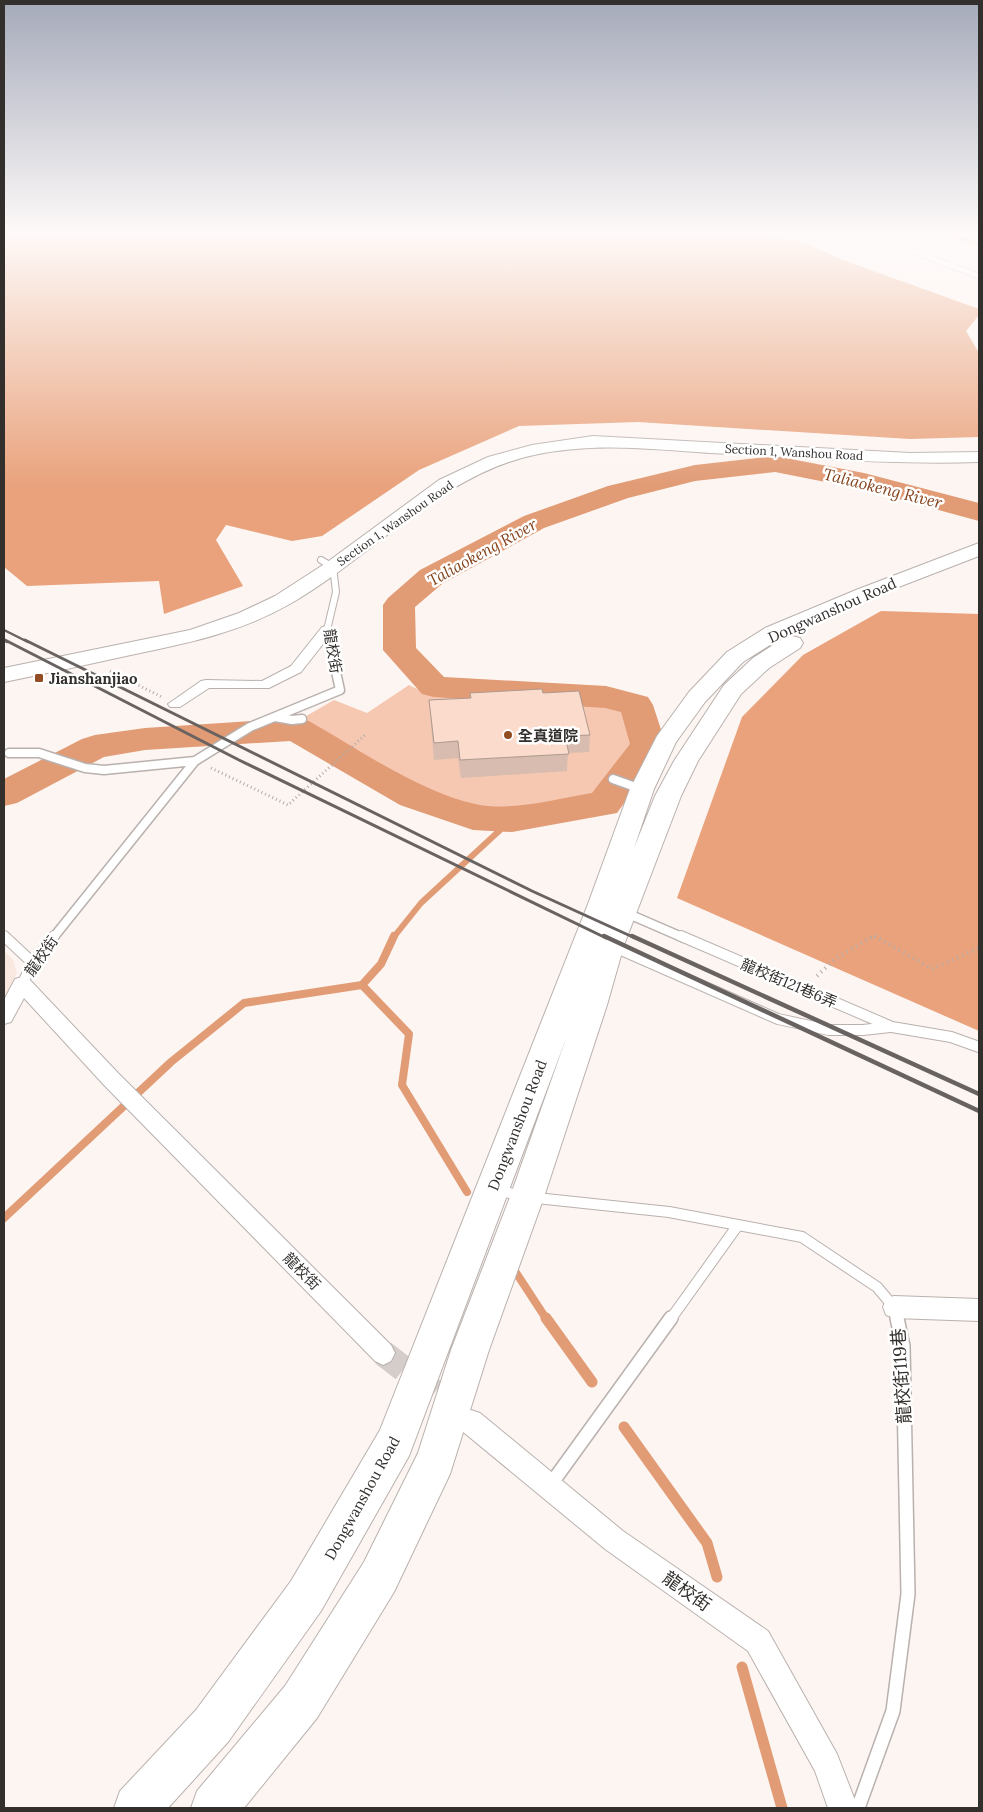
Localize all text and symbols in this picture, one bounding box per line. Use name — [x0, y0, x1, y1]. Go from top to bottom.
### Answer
street label: Section 1, Wanshou Road — [724, 441, 864, 463]
water label: Taliaokeng River — [822, 464, 945, 513]
street label: Section 1, Wanshou Road — [334, 477, 456, 569]
water label: Taliaokeng River — [424, 513, 541, 590]
street label: Dongwanshou Road — [765, 573, 899, 647]
street label: 龍校街 — [320, 627, 346, 675]
place label: Jianshanjiao — [49, 669, 138, 688]
marker: Jianshanjiao — [33, 672, 45, 684]
place label: 全真道院 — [518, 726, 578, 745]
marker: 全真道院 — [502, 729, 514, 741]
street label: 龍校街 — [20, 932, 62, 980]
street label: 龍校街121巷6弄 — [738, 954, 840, 1012]
street label: Dongwanshou Road — [483, 1057, 551, 1193]
street label: 龍校街 — [279, 1248, 325, 1294]
street label: 龍校街119巷 — [886, 1328, 916, 1424]
street label: Dongwanshou Road — [320, 1433, 404, 1563]
street label: 龍校街 — [658, 1566, 716, 1616]

